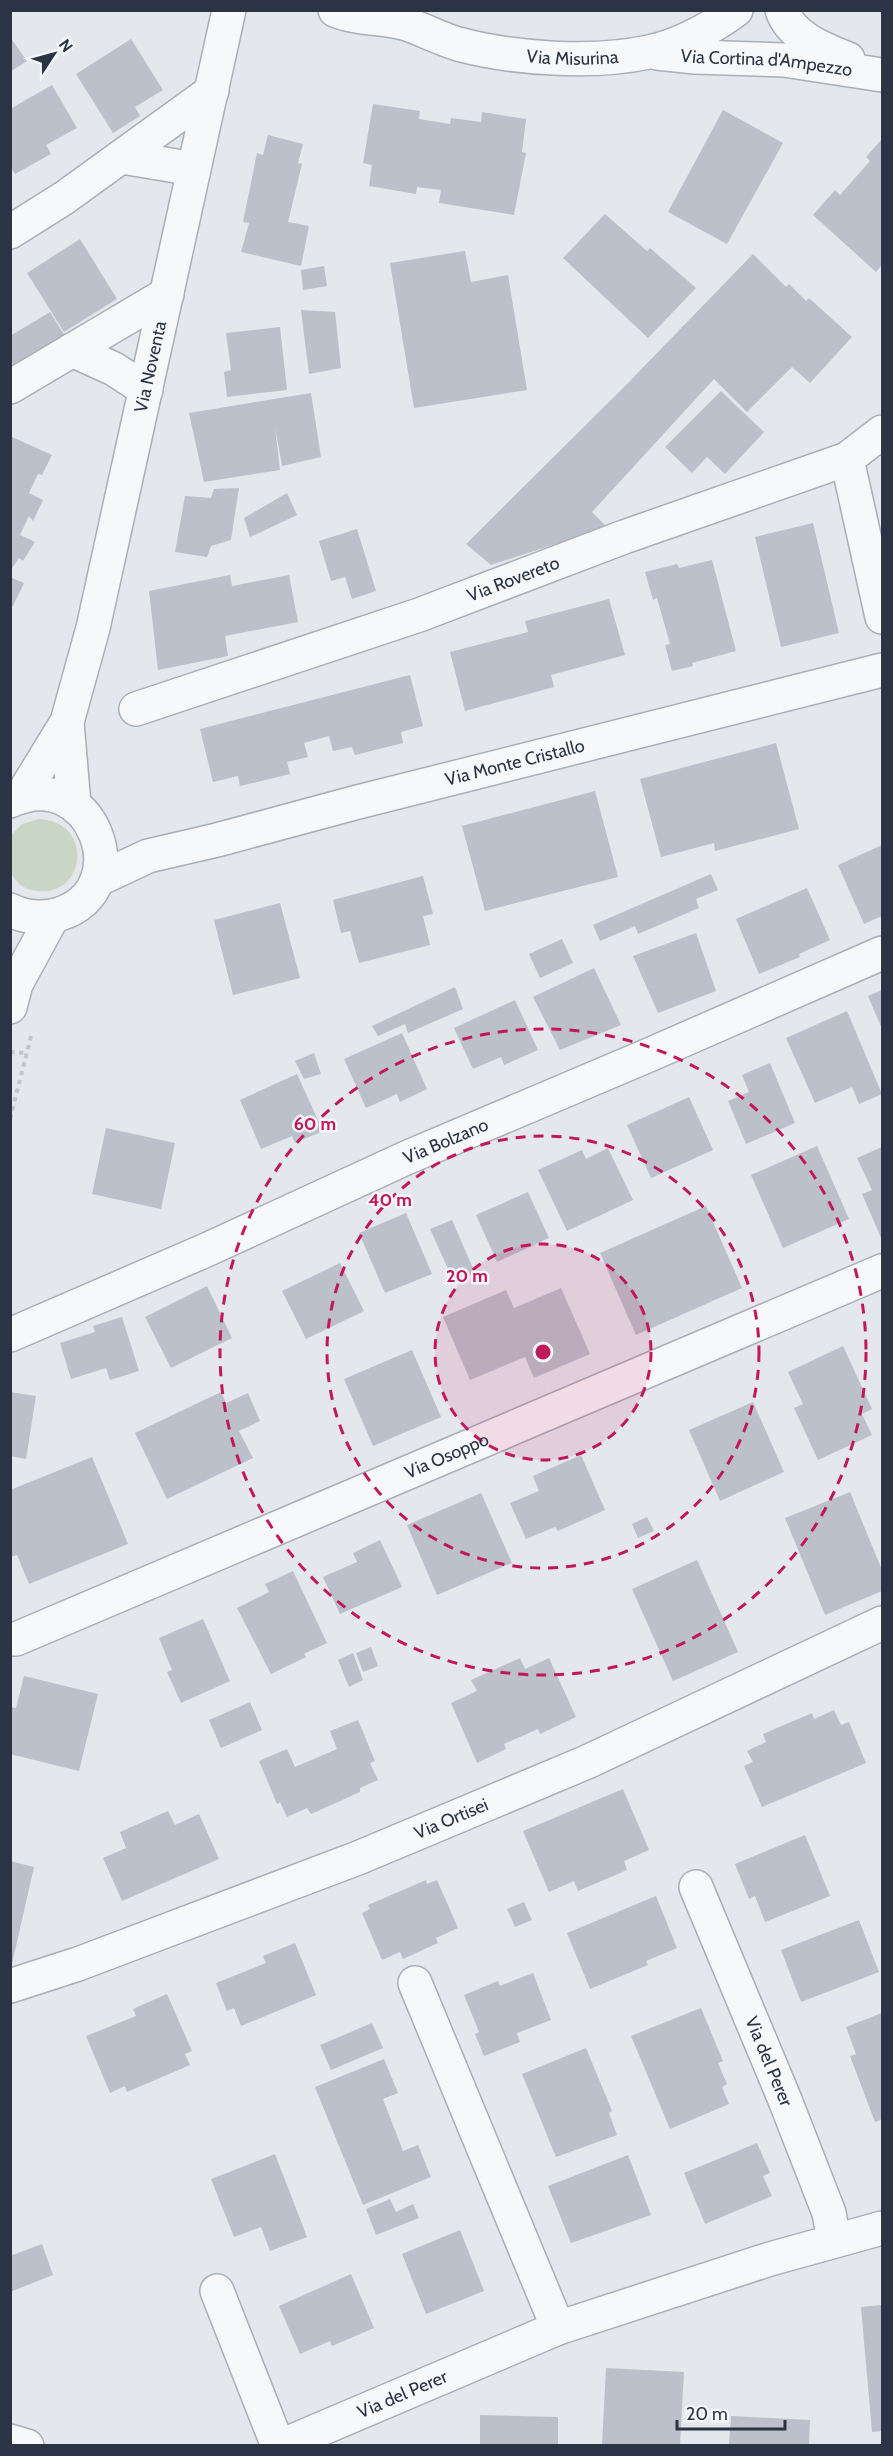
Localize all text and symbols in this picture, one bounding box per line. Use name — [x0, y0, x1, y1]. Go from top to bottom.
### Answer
north arrow — [24, 24, 84, 84]
text: N — [55, 35, 77, 56]
street label: Via Misurina — [526, 45, 620, 70]
street label: Via Cortina d'Ampezzo — [679, 45, 854, 81]
street label: Via Noventa — [130, 319, 171, 415]
street label: Via Rovereto — [464, 552, 563, 607]
street label: Via Monte Cristallo — [443, 734, 587, 791]
text: 60 m — [294, 1113, 336, 1135]
street label: Via Bolzano — [400, 1113, 492, 1169]
text: 40 m — [368, 1189, 412, 1211]
text: 20 m — [446, 1265, 488, 1287]
centre of rings — [533, 1342, 553, 1362]
street label: Via Osoppo — [401, 1428, 492, 1484]
street label: Via Ortisei — [411, 1794, 492, 1844]
street label: Via del Perer — [740, 2013, 798, 2110]
street label: Via del Perer — [354, 2365, 451, 2423]
scale bar — [677, 2393, 785, 2431]
text: 20 m — [686, 2403, 728, 2425]

